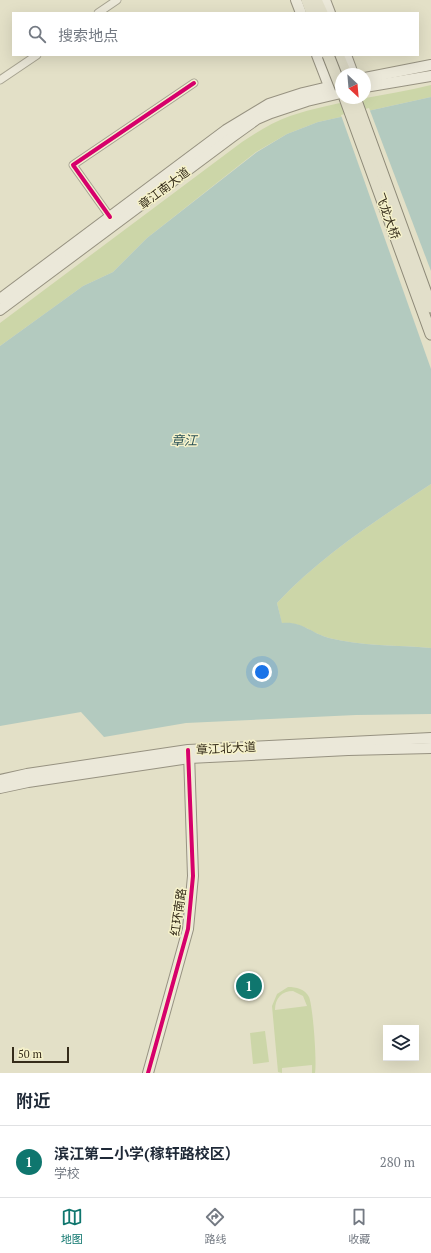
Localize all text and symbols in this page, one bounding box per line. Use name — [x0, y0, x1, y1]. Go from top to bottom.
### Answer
search box — [12, 12, 419, 56]
icon: search — [26, 23, 48, 45]
text: 搜索地点 — [58, 25, 118, 45]
north arrow — [335, 68, 371, 104]
street label: 章江南大道 — [136, 164, 192, 212]
street label: 飞龙大桥 — [373, 191, 403, 241]
water label: 章江 — [171, 431, 199, 449]
your location — [252, 662, 272, 682]
street label: 章江北大道 — [196, 739, 256, 757]
street label: 红环南路 — [167, 887, 189, 937]
pin: 1 — [236, 971, 262, 1001]
map controls — [383, 1025, 419, 1061]
button: layers — [383, 1025, 419, 1061]
scale bar — [12, 1045, 69, 1064]
text: 50 m — [18, 1047, 42, 1061]
text: 附近 — [16, 1089, 50, 1112]
text: 滨江第二小学(稼轩路校区） — [54, 1143, 240, 1163]
text: 1 — [25, 1153, 33, 1171]
text: 280 m — [380, 1153, 415, 1171]
text: 学校 — [54, 1164, 80, 1182]
tab: 地图 — [61, 1206, 83, 1246]
tab: 路线 — [204, 1206, 226, 1246]
tab: 收藏 — [348, 1206, 370, 1246]

